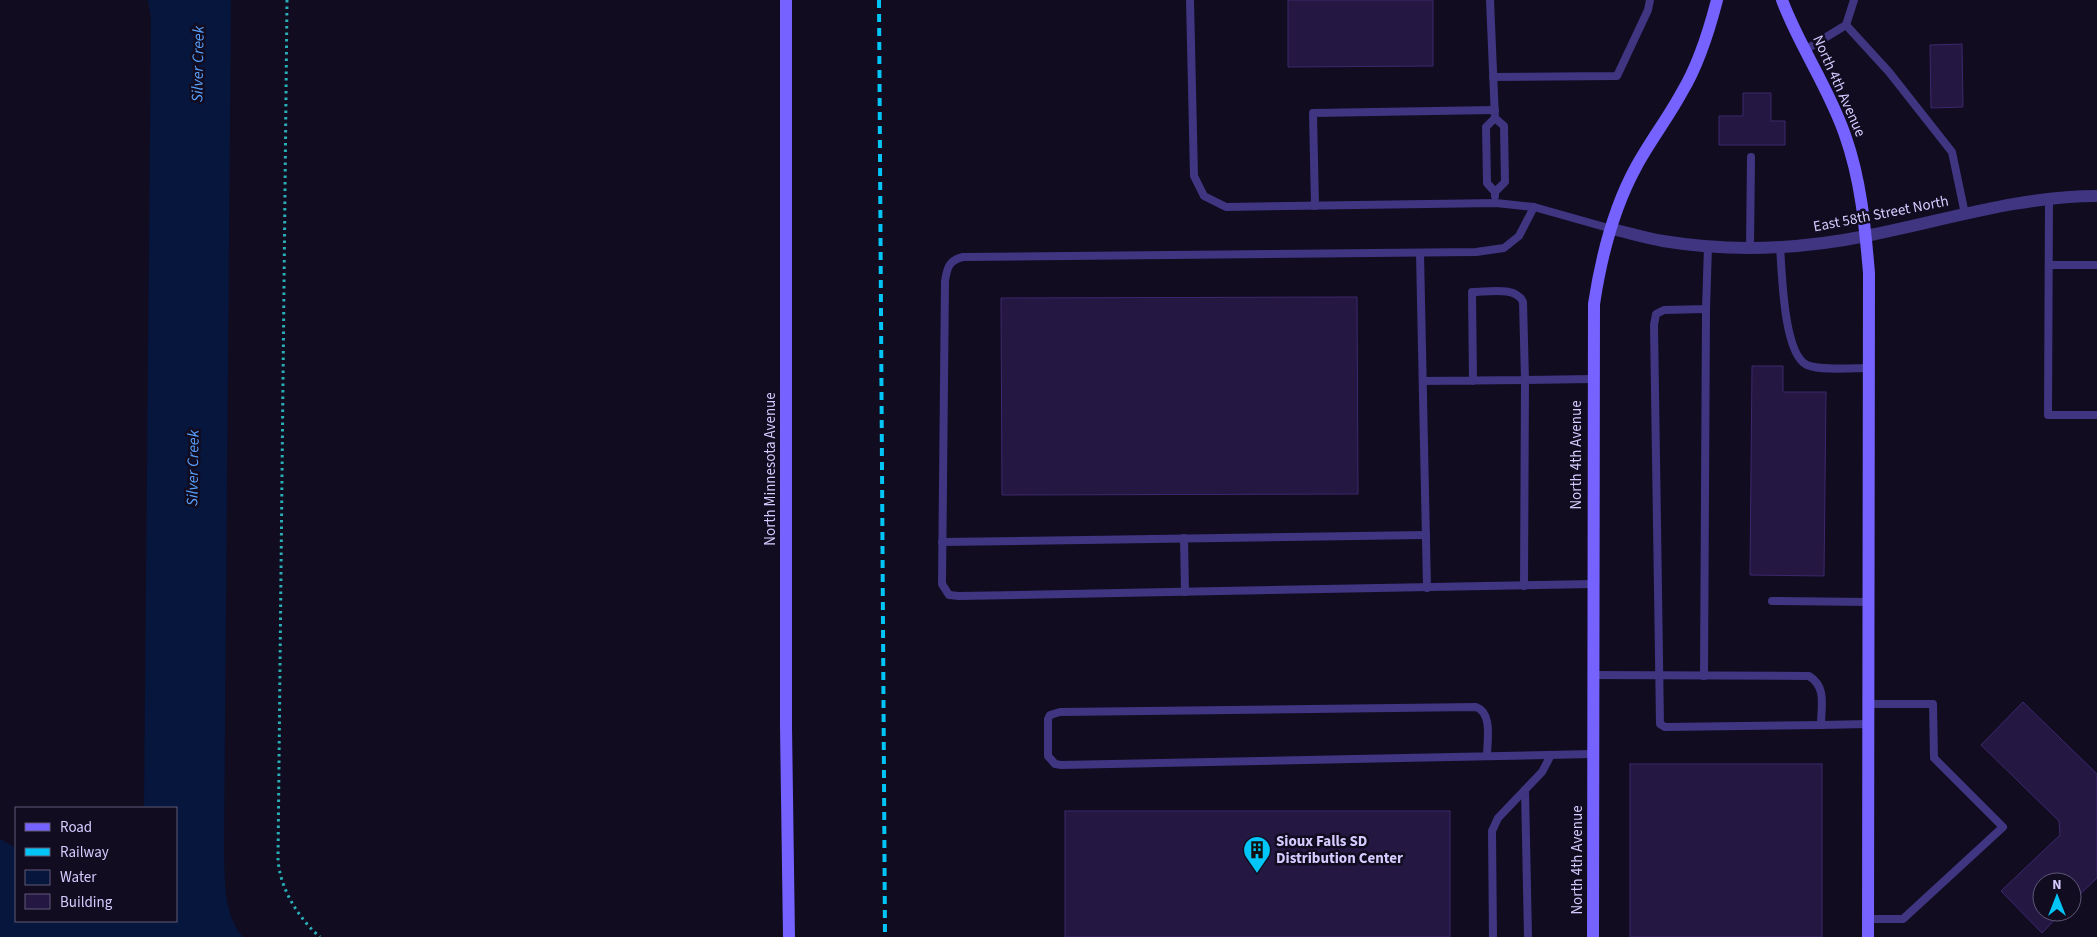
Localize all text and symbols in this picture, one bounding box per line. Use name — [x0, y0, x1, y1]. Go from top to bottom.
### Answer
water label: Silver Creek — [186, 25, 210, 102]
street label: North 4th Avenue — [1807, 32, 1871, 140]
street label: East 58th Street North — [1812, 191, 1950, 237]
street label: North Minnesota Avenue — [760, 392, 781, 546]
street label: North 4th Avenue — [1566, 400, 1587, 510]
water label: Silver Creek — [181, 429, 205, 506]
street label: North 4th Avenue — [1567, 805, 1588, 915]
legend — [15, 807, 178, 922]
text: Road — [60, 817, 92, 838]
place label: Sioux Falls SD Distribution Center — [1276, 831, 1403, 869]
building icon: Sioux Falls SD Distribution Center — [1242, 835, 1272, 874]
text: Railway — [60, 842, 109, 863]
text: Water — [60, 867, 97, 888]
north arrow — [2032, 872, 2082, 922]
text: N — [2052, 875, 2062, 895]
text: Building — [60, 892, 113, 913]

